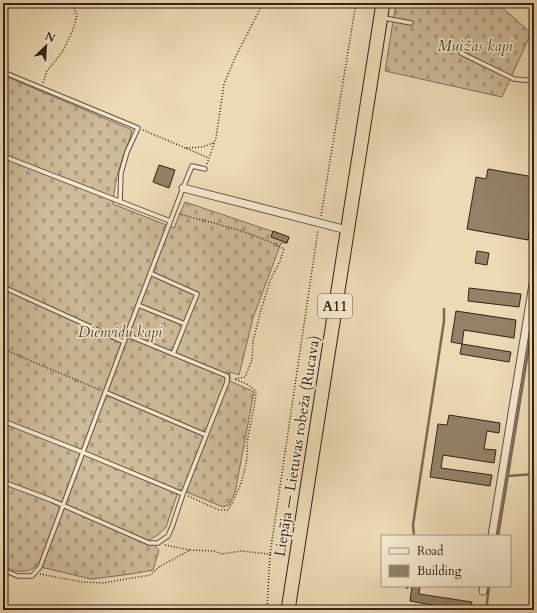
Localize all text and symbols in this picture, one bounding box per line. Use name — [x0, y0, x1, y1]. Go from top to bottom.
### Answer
north arrow — [26, 26, 66, 66]
text: N — [43, 29, 58, 46]
park label: Muižas kapi — [437, 36, 514, 56]
road number: A11 — [318, 294, 352, 318]
park label: Dienvidu kapi — [78, 322, 163, 342]
street label: Liepāja — Lietuvas robeža (Rucava) — [270, 334, 324, 558]
legend — [381, 535, 511, 587]
text: Road — [417, 543, 444, 559]
text: Building — [417, 563, 462, 579]

